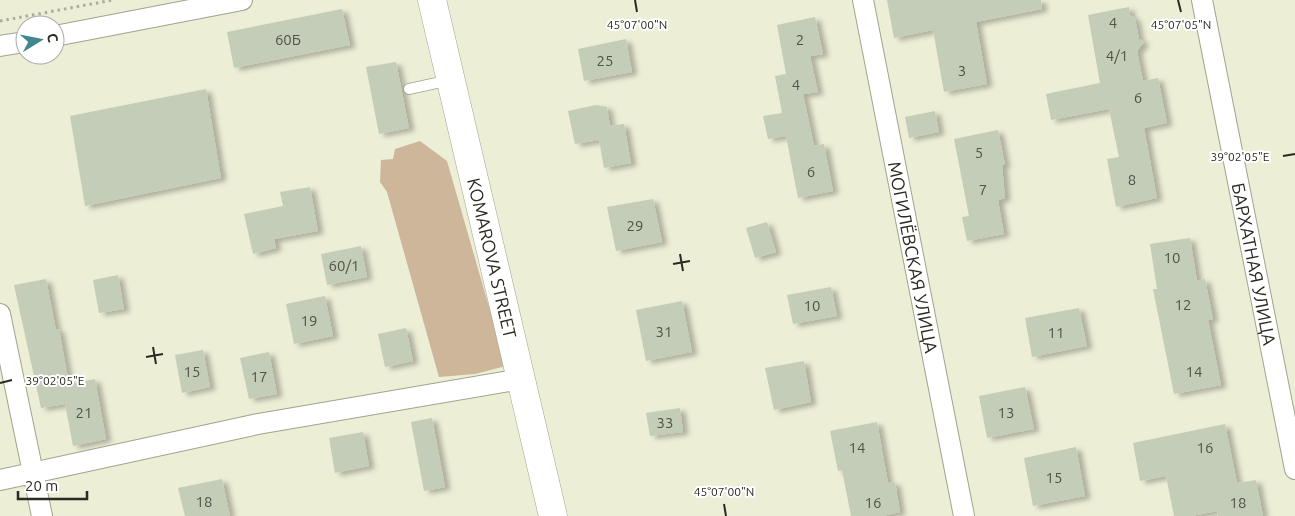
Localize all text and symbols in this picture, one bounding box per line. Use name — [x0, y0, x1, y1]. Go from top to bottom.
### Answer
house number: 4 — [1109, 14, 1117, 31]
north arrow — [15, 15, 65, 65]
text: 45°07'00"N — [607, 18, 667, 31]
text: 45°07'05"N — [1151, 18, 1211, 31]
house number: 60Б — [275, 31, 301, 48]
house number: 2 — [796, 31, 804, 48]
text: С — [44, 32, 61, 44]
house number: 4/1 — [1106, 47, 1128, 64]
house number: 25 — [597, 52, 613, 69]
house number: 3 — [958, 62, 966, 79]
house number: 4 — [792, 76, 800, 93]
house number: 6 — [1134, 89, 1142, 106]
house number: 5 — [975, 144, 983, 161]
text: 39°02'05"E — [1211, 150, 1270, 163]
street label: МОГИЛЁВСКАЯ УЛИЦА — [885, 160, 942, 355]
house number: 6 — [807, 163, 815, 180]
house number: 8 — [1128, 171, 1136, 188]
street label: KOMAROVA STREET — [464, 176, 521, 340]
house number: 7 — [979, 181, 987, 198]
street label: БАРХАТНАЯ УЛИЦА — [1228, 181, 1280, 347]
house number: 29 — [627, 217, 643, 234]
house number: 10 — [1164, 249, 1180, 266]
house number: 60/1 — [329, 257, 359, 274]
house number: 12 — [1175, 296, 1191, 313]
house number: 10 — [804, 297, 820, 314]
house number: 19 — [301, 312, 317, 329]
house number: 31 — [656, 323, 672, 340]
house number: 11 — [1048, 324, 1064, 341]
house number: 15 — [184, 363, 200, 380]
house number: 14 — [1186, 363, 1202, 380]
house number: 17 — [251, 368, 267, 385]
text: 39°02'05"E — [26, 374, 85, 387]
house number: 21 — [76, 404, 92, 421]
house number: 13 — [998, 404, 1014, 421]
house number: 33 — [657, 414, 673, 431]
house number: 14 — [849, 439, 865, 456]
house number: 16 — [1197, 439, 1213, 456]
scale bar — [18, 468, 86, 500]
house number: 15 — [1046, 469, 1062, 486]
text: 20 m — [25, 477, 58, 494]
text: 45°07'00"N — [694, 485, 754, 498]
house number: 18 — [196, 493, 212, 510]
house number: 16 — [865, 494, 881, 511]
house number: 18 — [1230, 494, 1246, 511]

